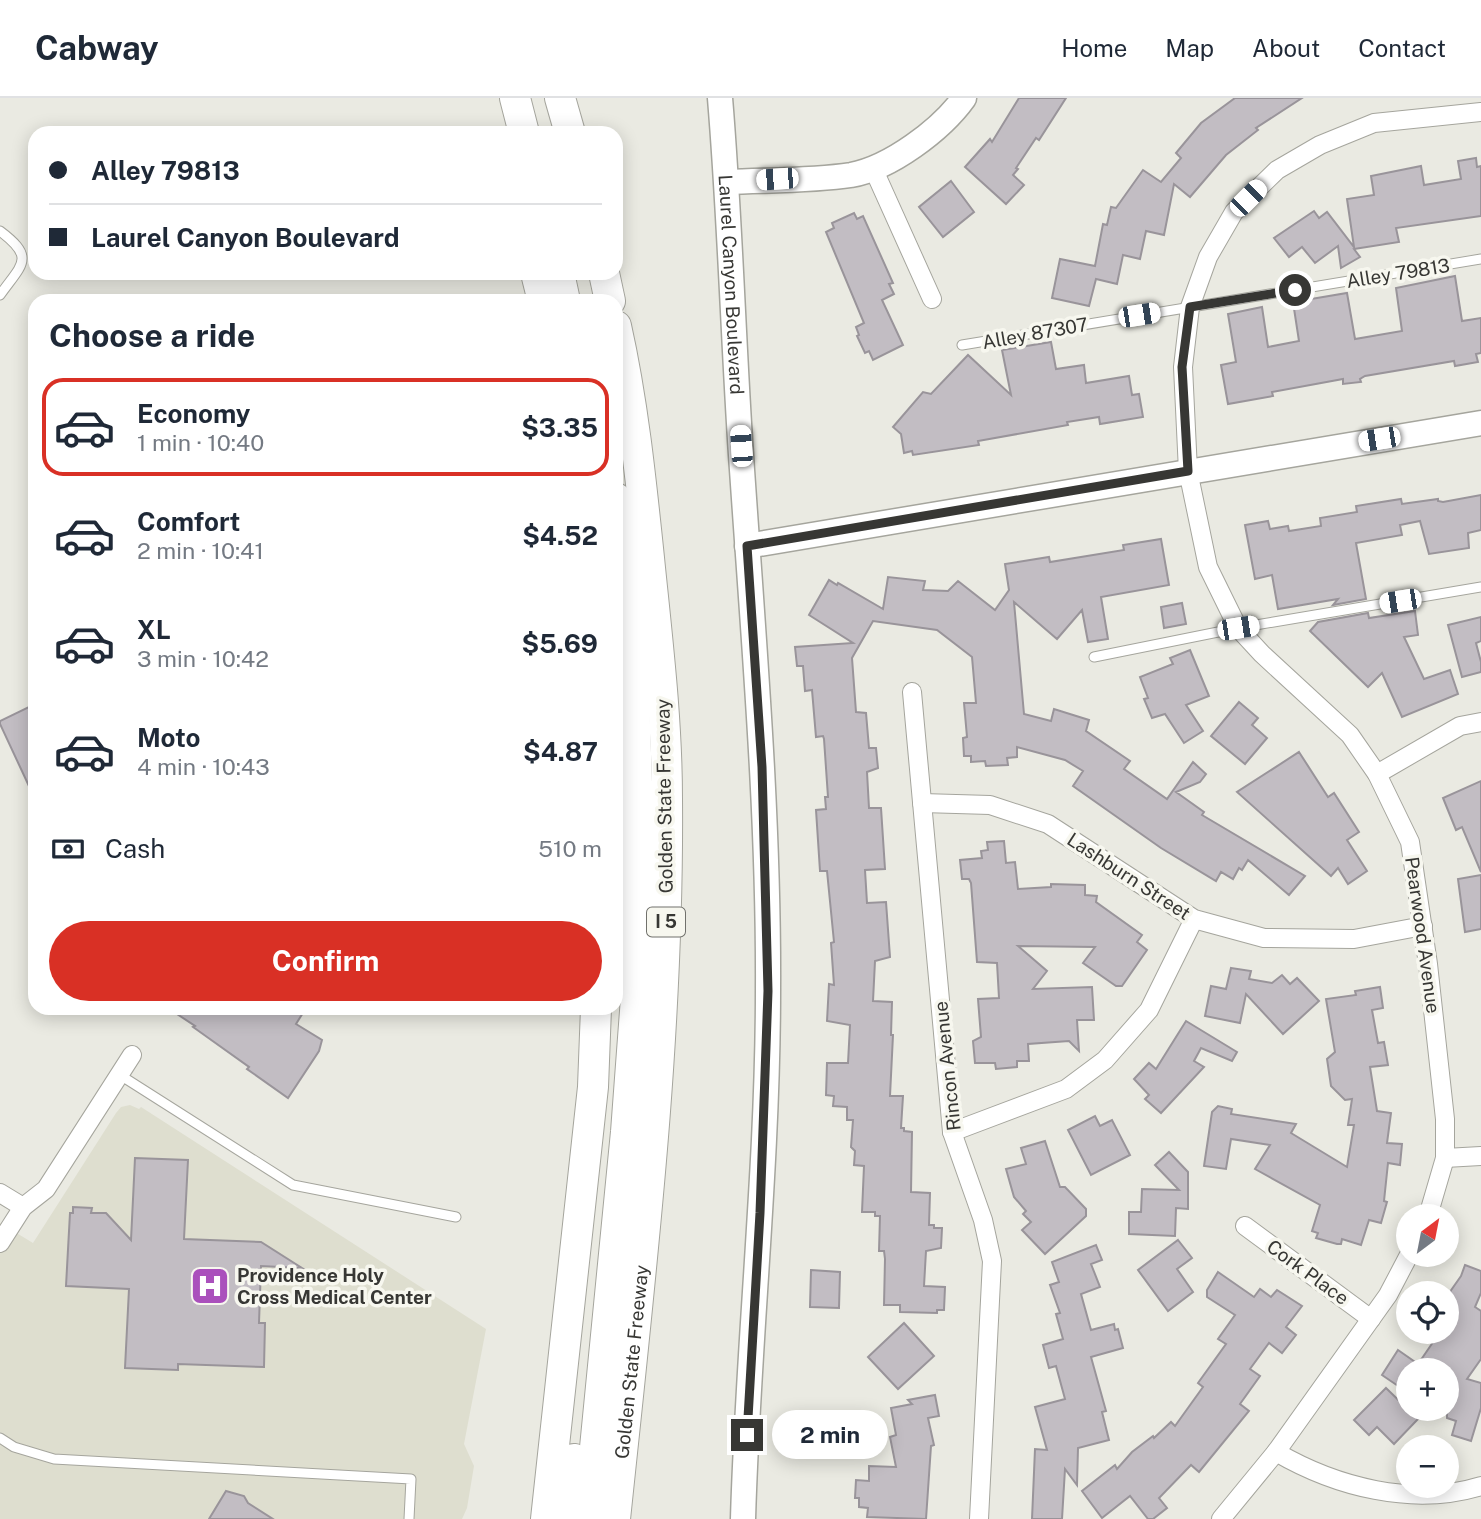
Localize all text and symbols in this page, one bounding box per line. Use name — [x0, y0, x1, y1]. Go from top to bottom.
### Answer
text: Cabway — [35, 29, 159, 67]
text: Home — [1061, 34, 1127, 62]
text: Map — [1165, 34, 1214, 62]
text: About — [1252, 34, 1320, 62]
text: Contact — [1358, 34, 1446, 62]
text: Alley 79813 — [91, 155, 240, 186]
car — [756, 167, 799, 191]
street label: Laurel Canyon Boulevard — [715, 174, 748, 395]
car — [1226, 176, 1271, 220]
text: Laurel Canyon Boulevard — [91, 222, 400, 253]
street label: Alley 79813 — [1345, 254, 1451, 292]
route start — [1279, 274, 1311, 306]
car — [1117, 301, 1162, 329]
street label: Alley 87307 — [980, 313, 1090, 353]
text: Choose a ride — [49, 317, 255, 354]
icon: car — [53, 396, 116, 459]
text: Economy — [137, 398, 250, 429]
text: $3.35 — [521, 412, 598, 443]
car — [730, 424, 753, 468]
car — [1357, 425, 1402, 453]
text: 1 min · 10:40 — [137, 429, 264, 456]
icon: car — [53, 504, 116, 567]
text: Comfort — [137, 506, 240, 537]
text: $4.52 — [522, 520, 598, 551]
text: 2 min · 10:41 — [137, 537, 264, 564]
car — [1378, 587, 1423, 615]
icon: car — [53, 612, 116, 675]
text: XL — [137, 614, 171, 645]
car — [1216, 614, 1261, 642]
text: $5.69 — [522, 628, 598, 659]
text: 3 min · 10:42 — [137, 645, 269, 672]
street label: Golden State Freeway — [651, 698, 677, 894]
icon: car — [53, 720, 116, 783]
text: Moto — [137, 722, 200, 753]
text: $4.87 — [523, 736, 598, 767]
text: 4 min · 10:43 — [137, 753, 270, 780]
street label: Lashburn Street — [1063, 828, 1195, 924]
icon: cash — [49, 830, 87, 868]
text: Cash — [105, 833, 165, 864]
text: 510 m — [538, 835, 602, 862]
street label: Pearwood Avenue — [1401, 855, 1445, 1015]
road number: I 5 — [647, 908, 685, 936]
button: Confirm — [49, 921, 602, 1001]
street label: Rincon Avenue — [929, 1000, 965, 1132]
north arrow — [1396, 1204, 1460, 1267]
map controls — [1396, 1204, 1459, 1498]
street label: Cork Place — [1263, 1235, 1353, 1309]
place label: Providence Holy Cross Medical Center — [237, 1264, 432, 1308]
street label: Golden State Freeway — [610, 1264, 652, 1460]
hospital icon: Providence Holy Cross Medical Center — [189, 1265, 231, 1307]
button: locate — [1396, 1281, 1459, 1344]
button: + — [1396, 1358, 1459, 1421]
callout: 2 min — [772, 1410, 887, 1460]
route end — [731, 1419, 763, 1451]
text: 2 min — [800, 1421, 860, 1448]
button: − — [1396, 1435, 1459, 1498]

